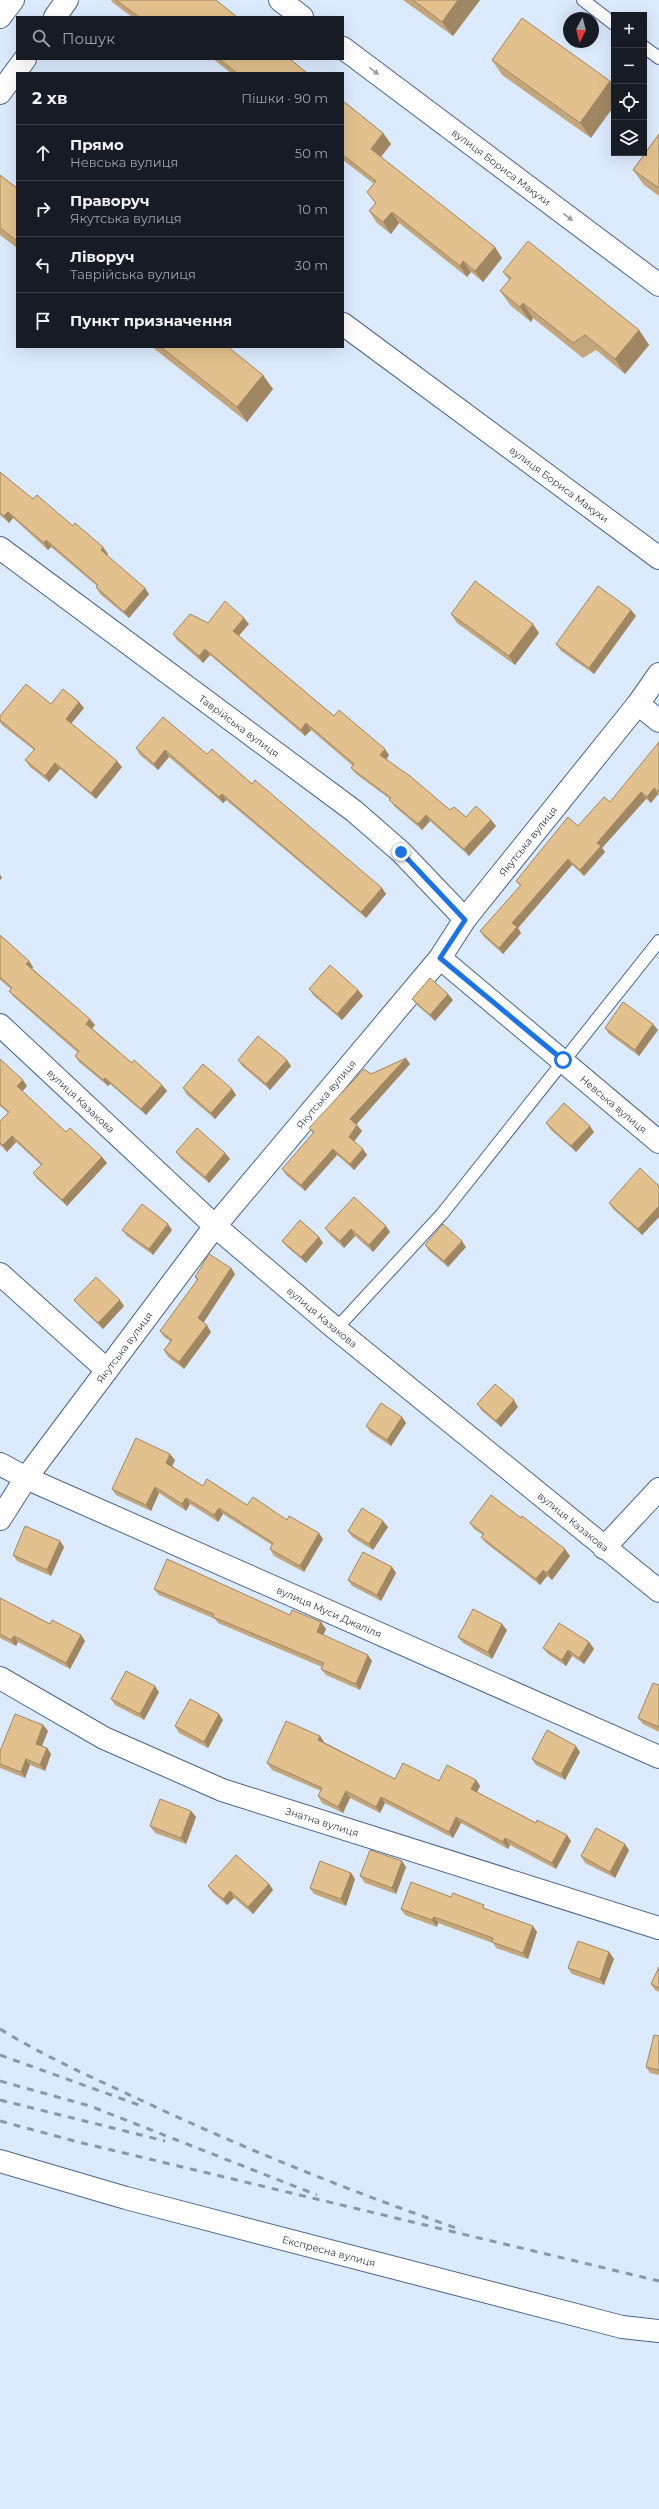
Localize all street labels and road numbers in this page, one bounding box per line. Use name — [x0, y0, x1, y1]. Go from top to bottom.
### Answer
street label: вулиця Бориса Макухи — [449, 125, 553, 208]
street label: вулиця Бориса Макухи — [507, 443, 611, 525]
street label: Таврійська вулиця — [196, 692, 282, 760]
street label: Якутська вулиця — [496, 803, 560, 879]
street label: Якутська вулиця — [293, 1057, 359, 1131]
street label: вулиця Казакова — [44, 1066, 118, 1136]
street label: Невська вулиця — [578, 1072, 650, 1136]
street label: вулиця Казакова — [284, 1284, 360, 1350]
street label: Якутська вулиця — [93, 1309, 155, 1386]
street label: вулиця Казакова — [535, 1489, 612, 1554]
street label: вулиця Муси Джаліля — [275, 1583, 384, 1641]
street label: Знатна вулиця — [284, 1804, 360, 1839]
street label: Експресна вулиця — [281, 2232, 377, 2269]

